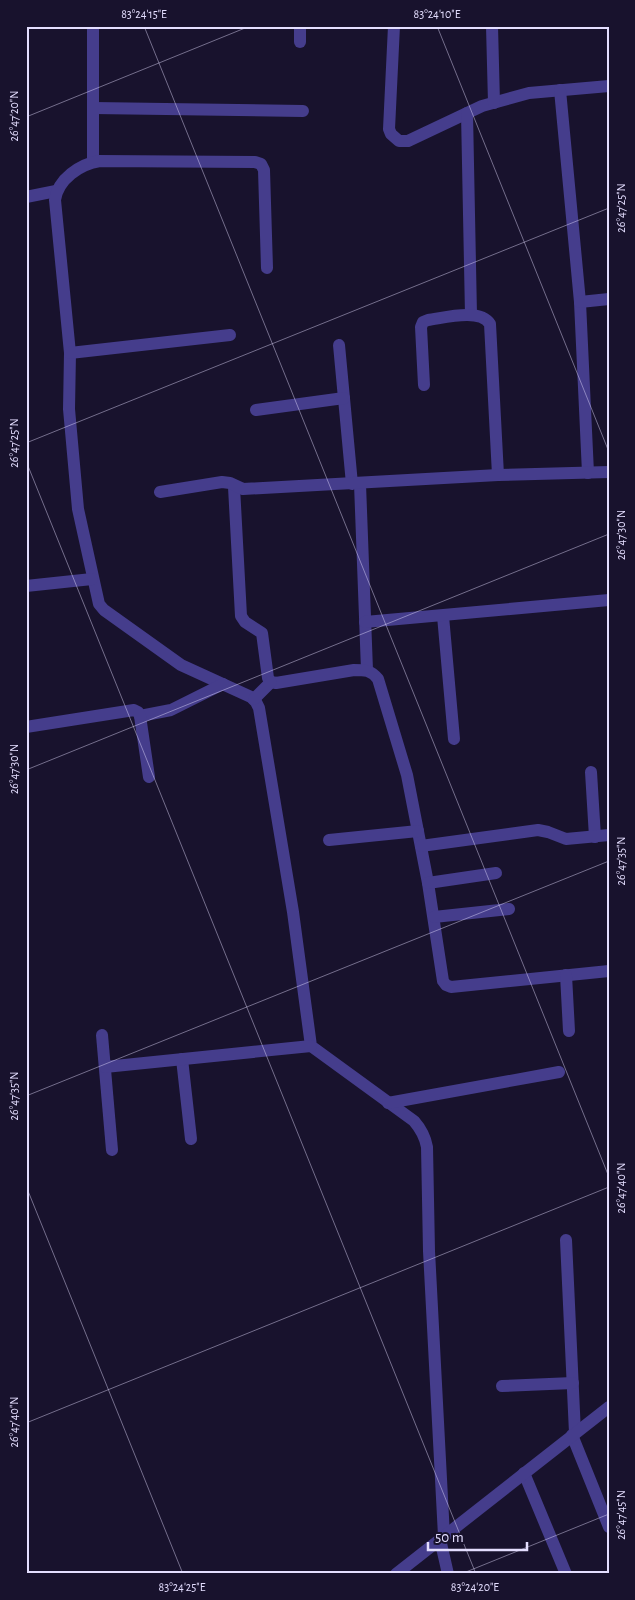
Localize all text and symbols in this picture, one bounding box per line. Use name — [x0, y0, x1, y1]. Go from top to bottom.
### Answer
text: 83°24'15"E — [121, 8, 167, 20]
text: 83°24'10"E — [414, 8, 461, 20]
text: 26°47'20"N — [8, 91, 20, 141]
text: 26°47'25"N — [615, 183, 627, 233]
text: 26°47'25"N — [8, 418, 20, 468]
text: 26°47'30"N — [615, 510, 627, 560]
text: 26°47'30"N — [8, 744, 20, 794]
text: 26°47'35"N — [615, 837, 627, 885]
text: 26°47'35"N — [8, 1072, 20, 1120]
text: 26°47'40"N — [615, 1162, 627, 1214]
text: 26°47'40"N — [8, 1396, 20, 1448]
text: 26°47'45"N — [615, 1490, 627, 1540]
scale bar — [428, 1520, 526, 1552]
text: 50 m — [435, 1530, 464, 1545]
text: 83°24'25"E — [159, 1581, 206, 1593]
text: 83°24'20"E — [451, 1581, 499, 1593]

